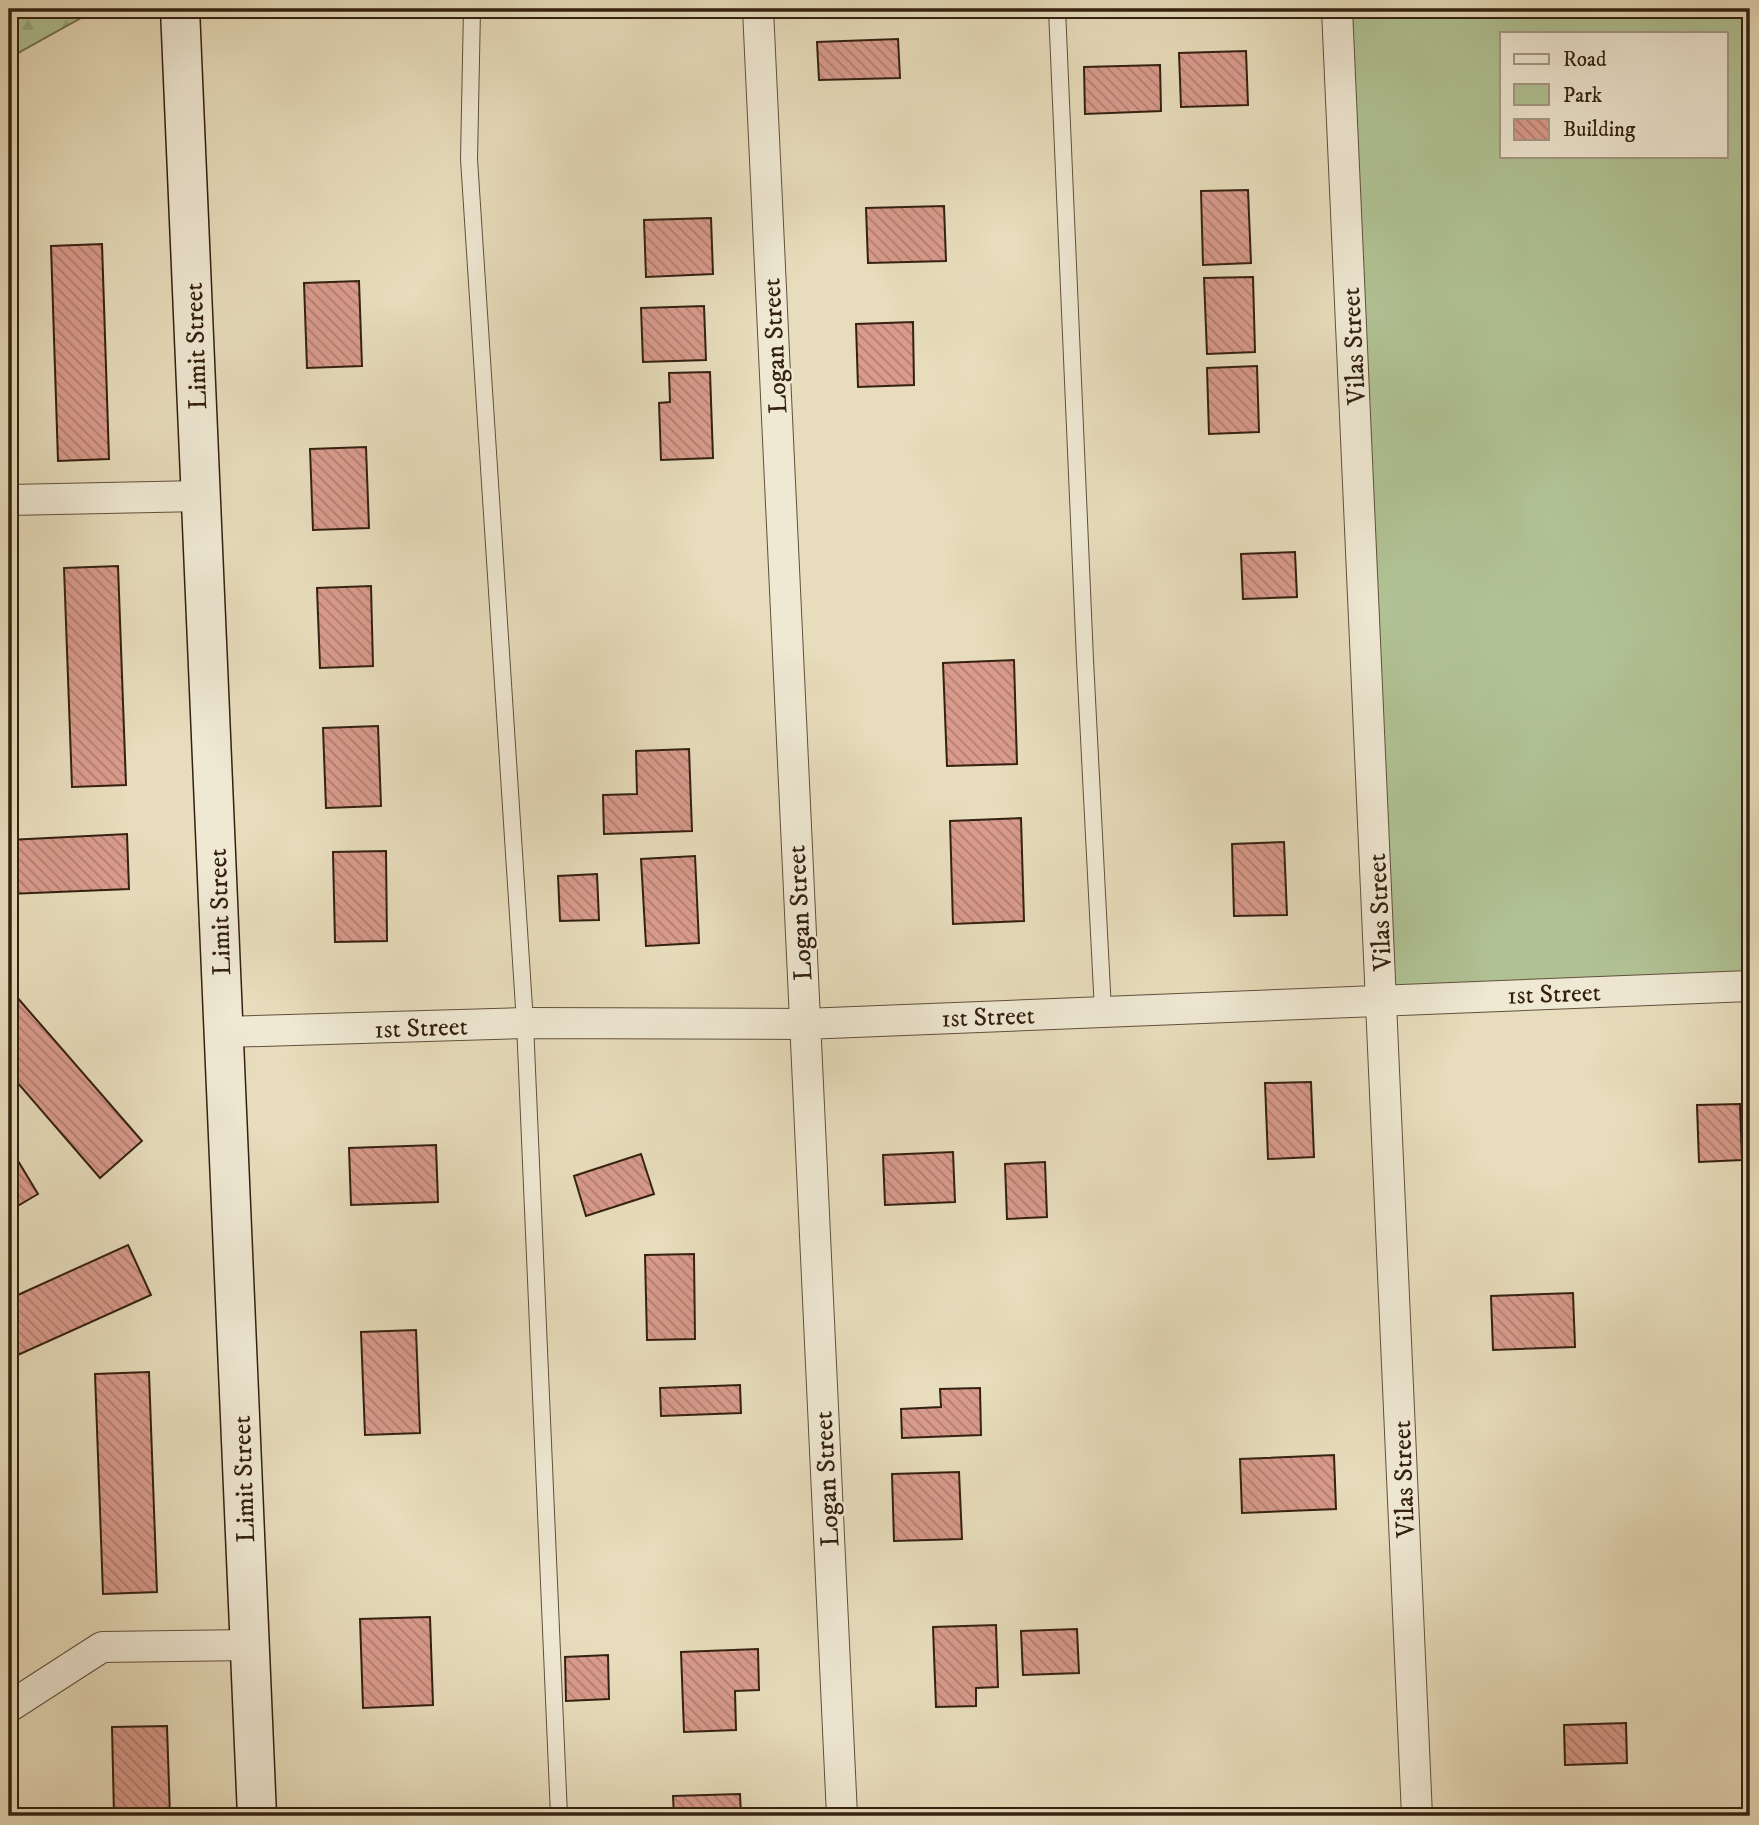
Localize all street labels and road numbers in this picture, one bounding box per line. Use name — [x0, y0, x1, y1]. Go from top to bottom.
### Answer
street label: Logan Street — [755, 277, 796, 415]
street label: Limit Street — [178, 282, 215, 410]
street label: Vilas Street — [1335, 286, 1374, 406]
street label: Logan Street — [780, 844, 821, 982]
street label: Limit Street — [202, 848, 239, 976]
street label: Vilas Street — [1361, 852, 1400, 972]
street label: 1st Street — [1507, 976, 1601, 1013]
street label: 1st Street — [941, 999, 1035, 1036]
street label: 1st Street — [374, 1010, 468, 1047]
street label: Logan Street — [807, 1410, 848, 1548]
street label: Limit Street — [226, 1415, 263, 1543]
street label: Vilas Street — [1386, 1420, 1423, 1539]

